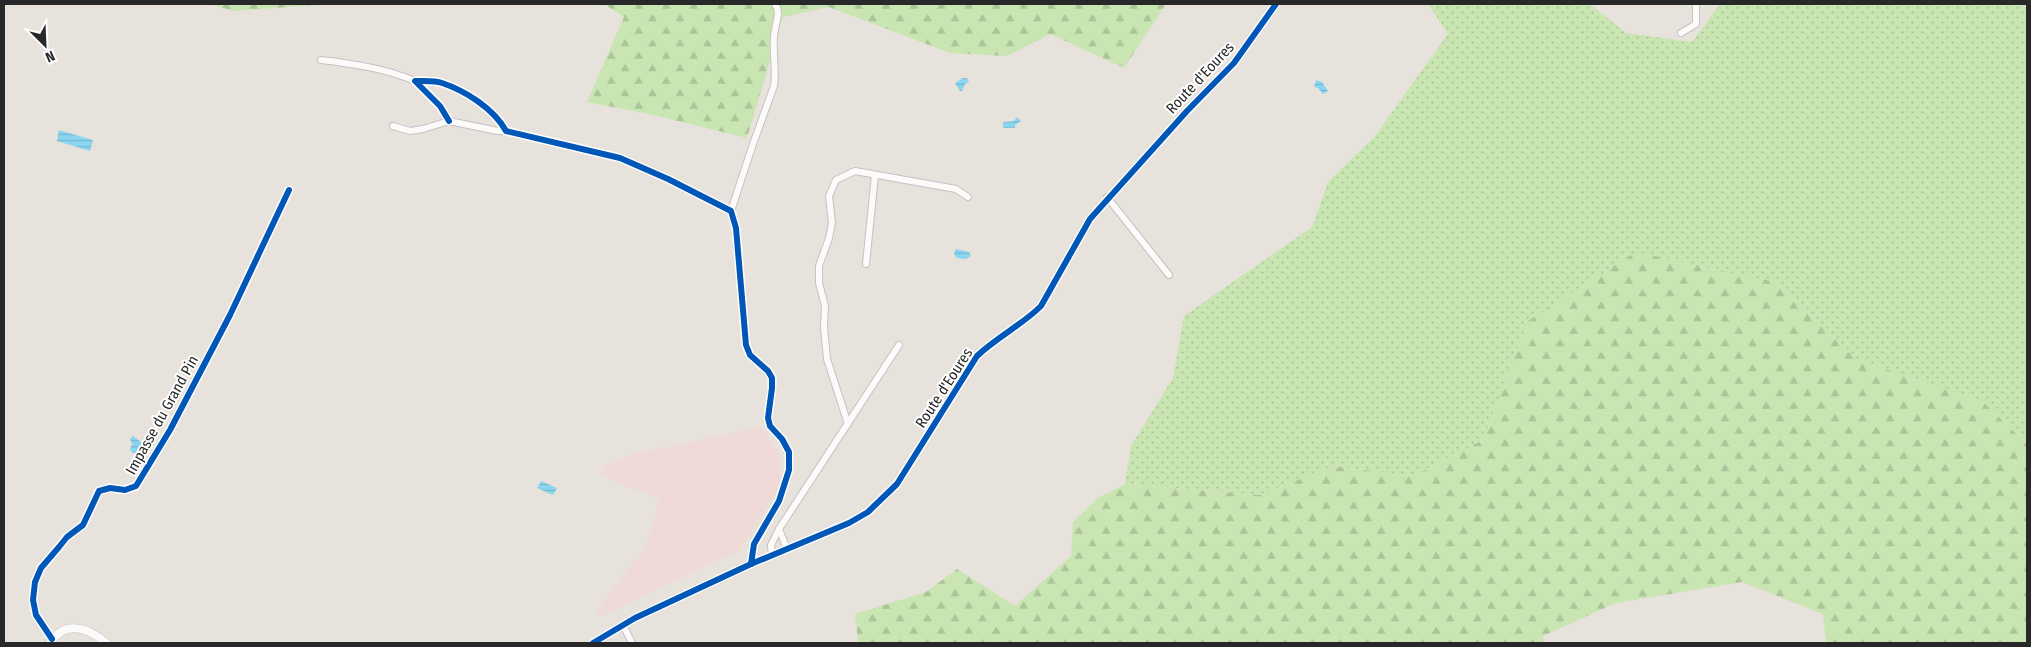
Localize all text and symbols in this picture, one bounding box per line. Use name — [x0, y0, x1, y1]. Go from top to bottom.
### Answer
north arrow — [20, 20, 70, 70]
street label: Route d'Eoures — [1162, 38, 1238, 118]
text: N — [43, 47, 57, 66]
street label: Route d'Eoures — [912, 345, 976, 431]
street label: Impasse du Grand Pin — [122, 352, 202, 478]

